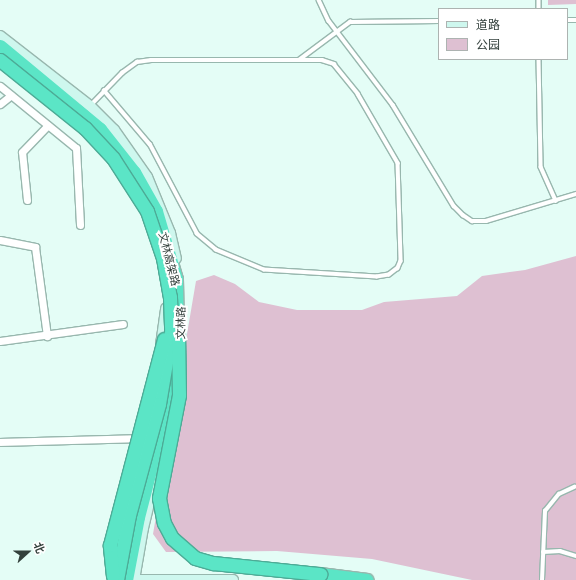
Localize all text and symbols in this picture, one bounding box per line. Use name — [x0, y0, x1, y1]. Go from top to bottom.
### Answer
legend — [438, 8, 568, 60]
text: 道路 — [476, 17, 500, 33]
text: 公园 — [476, 37, 500, 53]
street label: 文林高架路 — [156, 231, 182, 287]
street label: 文林路 — [174, 306, 188, 340]
north arrow — [8, 532, 48, 572]
text: 北 — [31, 540, 48, 555]

